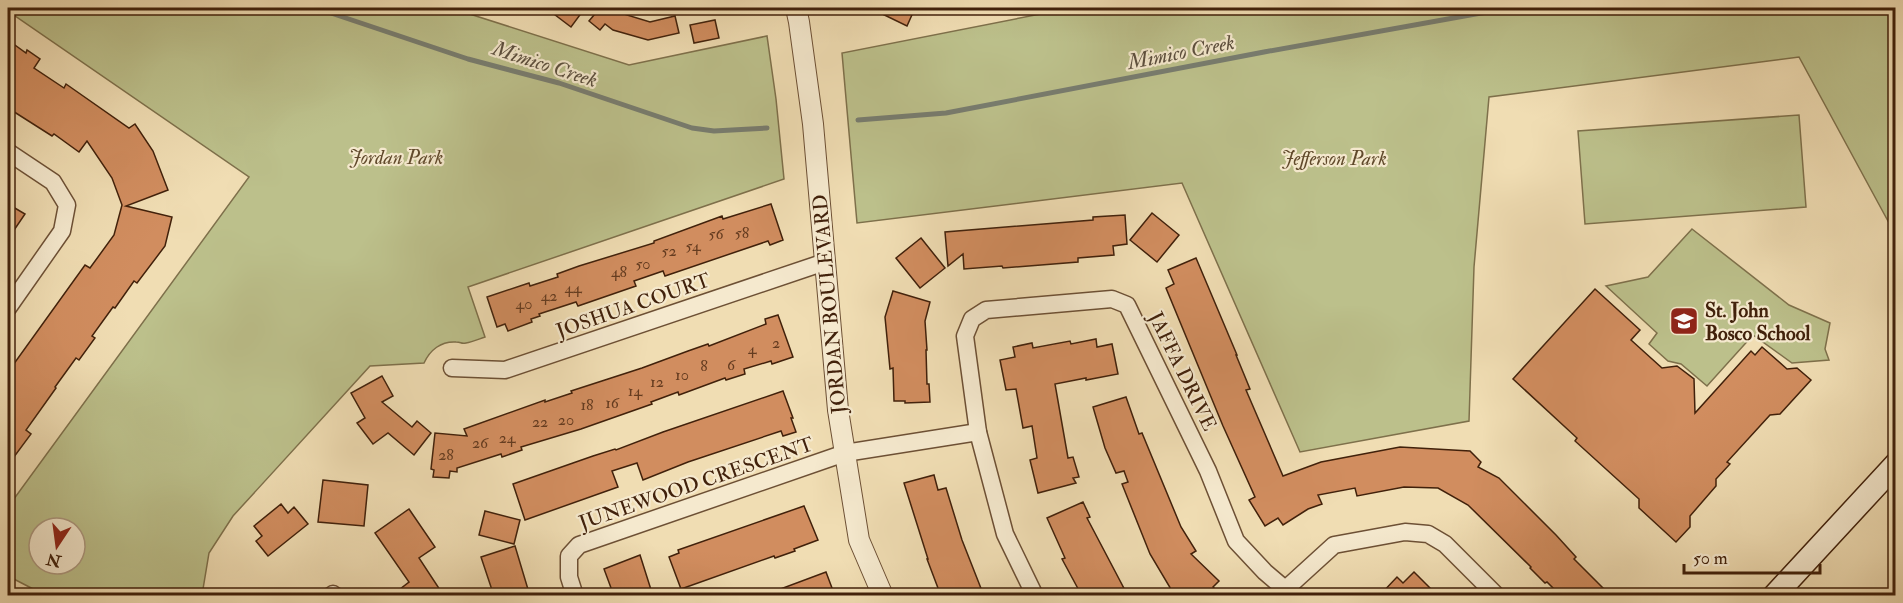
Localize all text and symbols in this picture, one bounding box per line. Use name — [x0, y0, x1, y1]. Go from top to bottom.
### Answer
water label: Mimico Creek — [1123, 29, 1237, 76]
water label: Mimico Creek — [487, 34, 601, 94]
park label: Jordan Park — [349, 145, 443, 170]
park label: Jefferson Park — [1281, 146, 1387, 171]
street label: JORDAN BOULEVARD — [807, 193, 852, 416]
house number: 58 — [735, 223, 750, 243]
house number: 56 — [708, 224, 724, 244]
house number: 54 — [685, 236, 702, 256]
house number: 52 — [661, 241, 677, 261]
house number: 50 — [635, 254, 651, 274]
house number: 48 — [611, 262, 628, 282]
street label: JOSHUA COURT — [552, 267, 714, 344]
house number: 44 — [564, 278, 583, 298]
house number: 42 — [541, 286, 557, 306]
house number: 40 — [516, 294, 532, 314]
place label: St. John Bosco School — [1705, 298, 1811, 346]
school or university icon: St. John Bosco School — [1668, 305, 1700, 337]
street label: JAFFA DRIVE — [1143, 307, 1222, 435]
house number: 2 — [772, 333, 780, 353]
house number: 4 — [748, 339, 758, 359]
house number: 6 — [727, 355, 736, 375]
house number: 8 — [700, 356, 708, 376]
house number: 10 — [675, 365, 689, 385]
house number: 12 — [650, 372, 664, 392]
house number: 14 — [628, 381, 644, 401]
house number: 16 — [605, 393, 620, 413]
house number: 18 — [580, 395, 594, 415]
house number: 20 — [558, 410, 574, 430]
house number: 22 — [532, 412, 548, 432]
house number: 24 — [499, 428, 517, 448]
street label: JUNEWOOD CRESCENT — [575, 432, 817, 536]
house number: 26 — [472, 433, 489, 453]
house number: 28 — [438, 445, 454, 465]
north arrow — [27, 516, 87, 576]
scale bar — [1684, 537, 1820, 575]
text: 50 m — [1693, 547, 1728, 570]
text: N — [44, 548, 64, 571]

